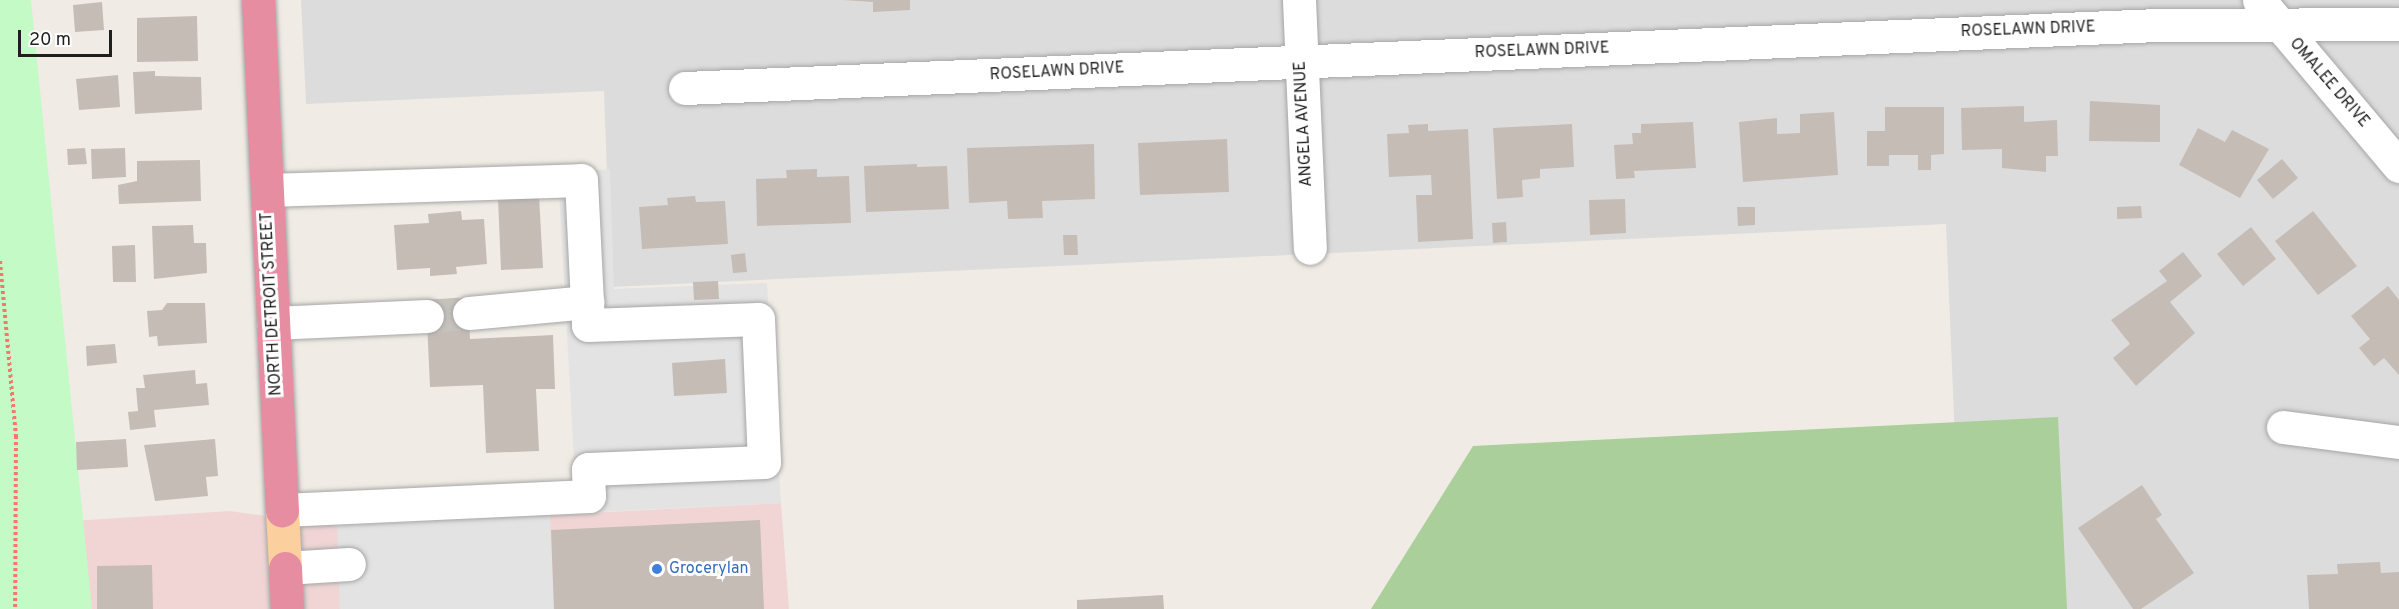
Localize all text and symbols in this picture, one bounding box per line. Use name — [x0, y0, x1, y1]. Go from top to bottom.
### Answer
scale bar — [21, 18, 116, 56]
street label: ROSELAWN DRIVE — [1960, 18, 2096, 42]
text: 20 m — [29, 29, 71, 52]
street label: OMALEE DRIVE — [2285, 34, 2373, 132]
street label: ROSELAWN DRIVE — [1474, 39, 1610, 63]
street label: ROSELAWN DRIVE — [989, 59, 1125, 85]
street label: ANGELA AVENUE — [1291, 60, 1317, 188]
street label: NORTH DETROIT STREET — [258, 211, 286, 397]
place label: Grocerylan — [669, 559, 749, 579]
marker: Grocerylan — [650, 562, 664, 576]

